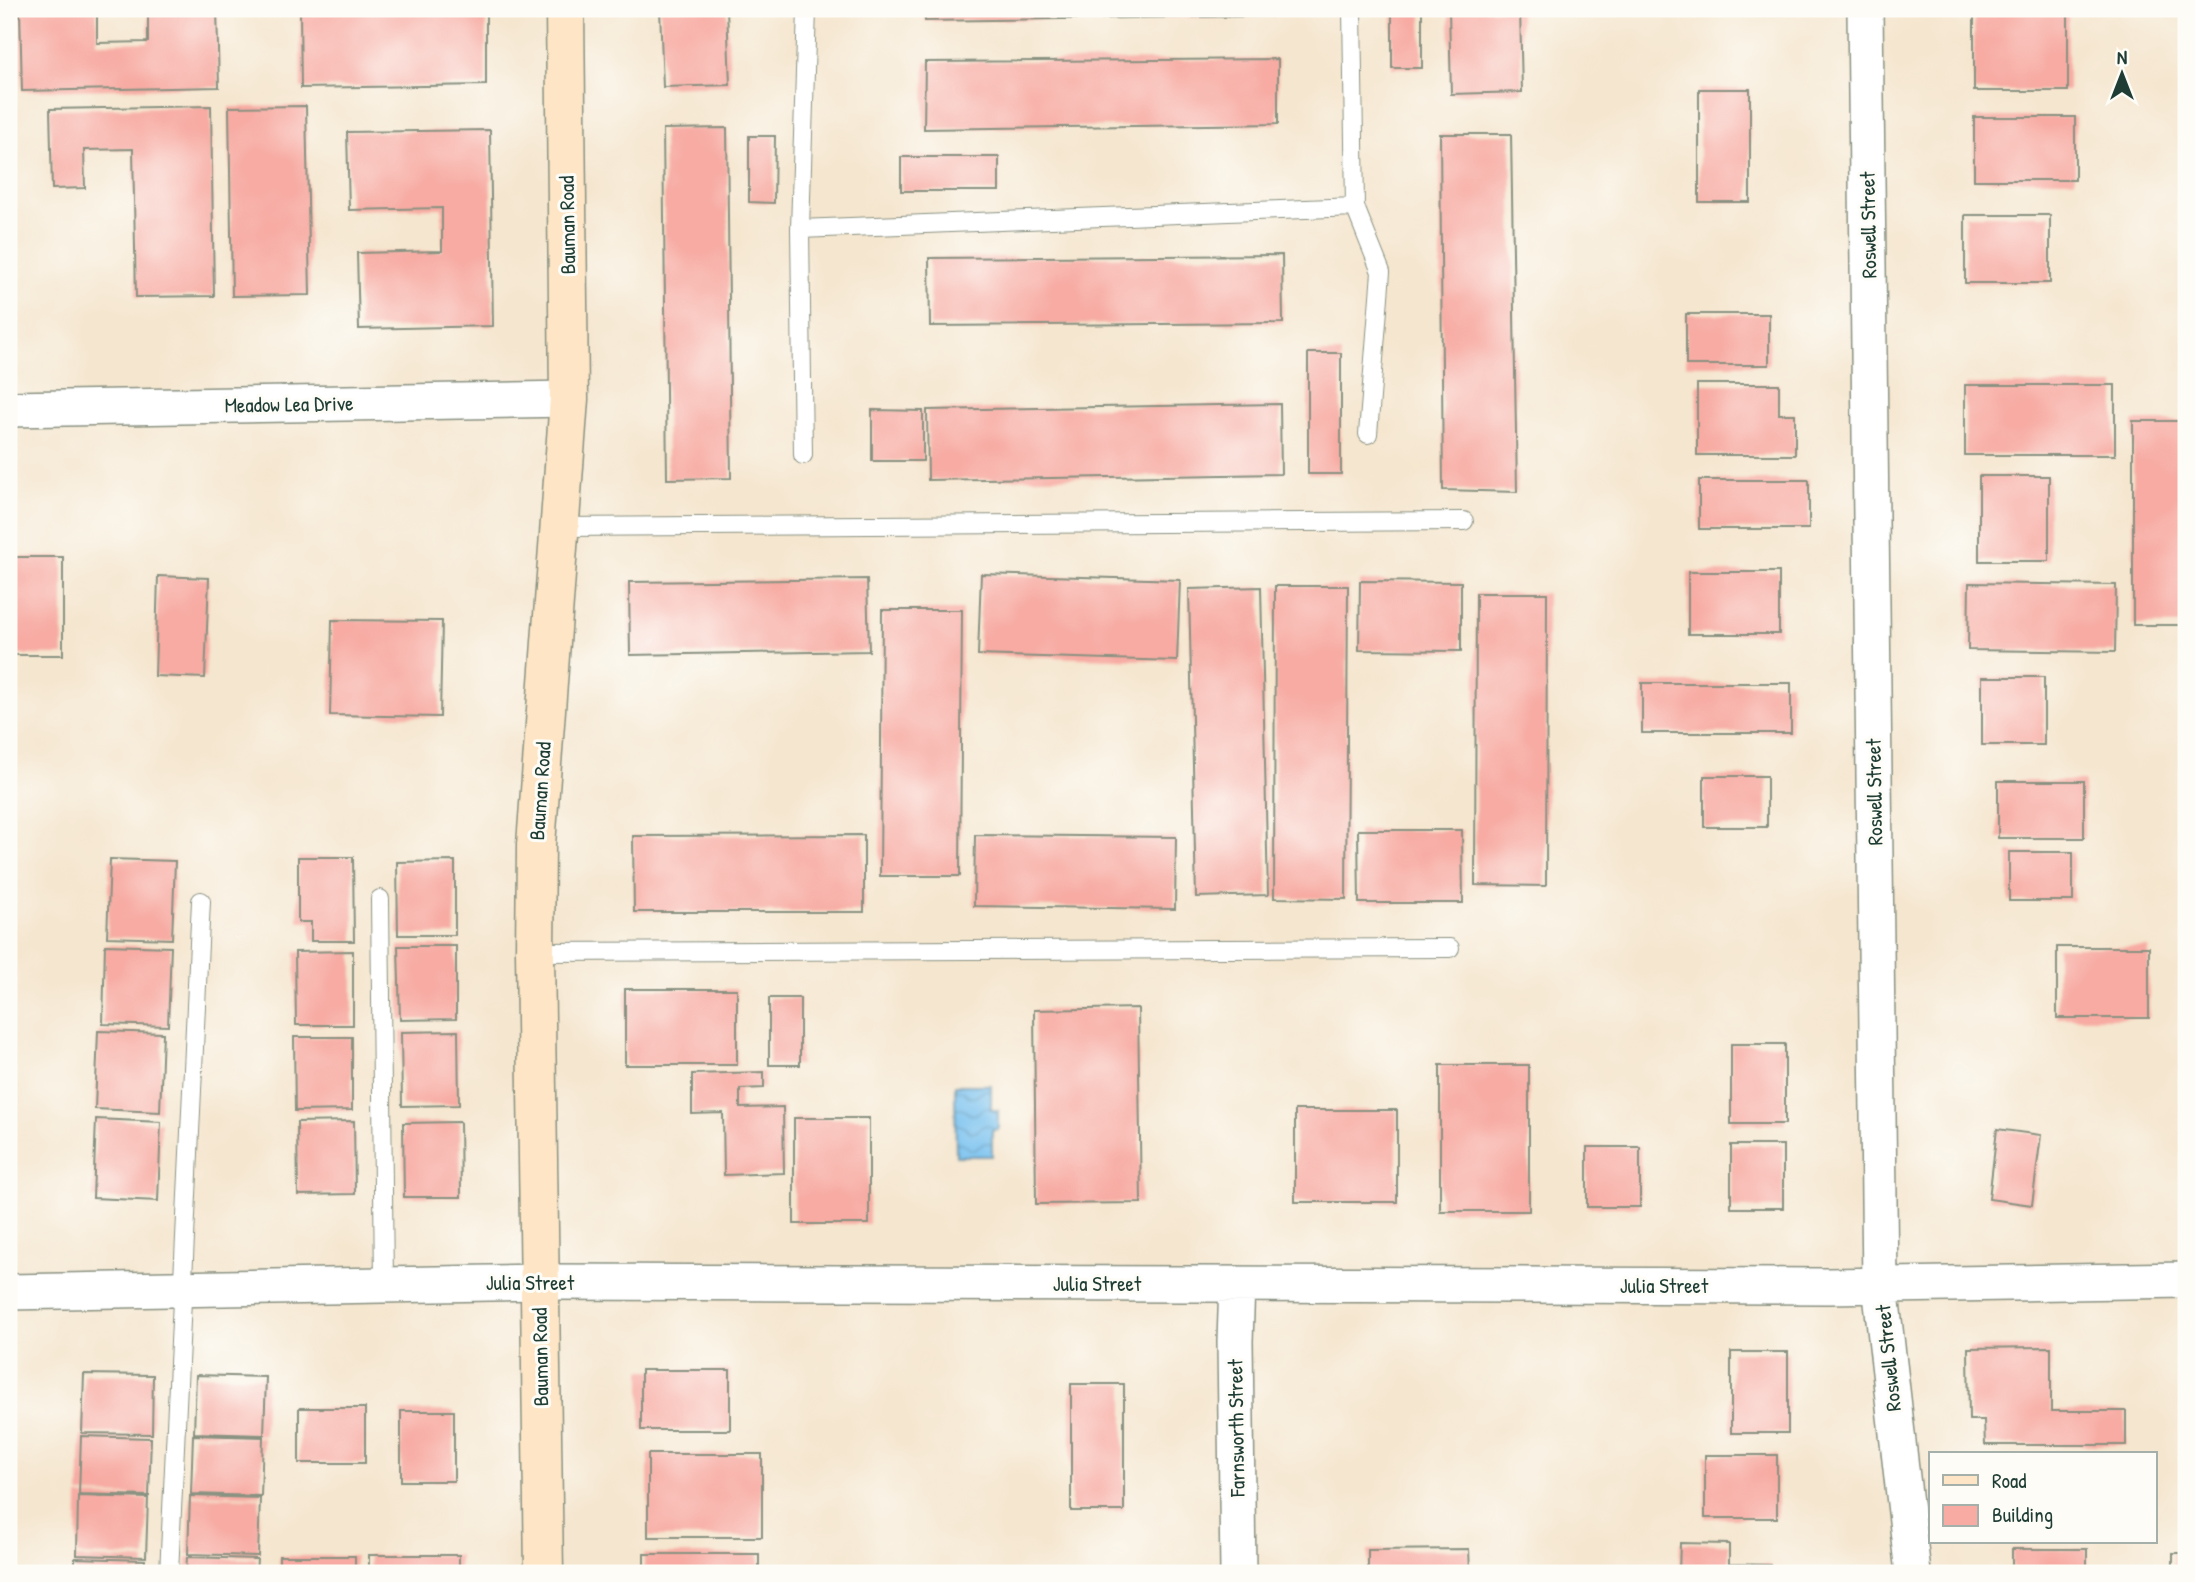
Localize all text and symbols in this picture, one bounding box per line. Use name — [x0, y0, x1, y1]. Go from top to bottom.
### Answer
north arrow — [2086, 38, 2156, 108]
text: N — [2117, 44, 2127, 70]
street label: Roswell Street — [1853, 171, 1883, 279]
street label: Bauman Road — [552, 175, 582, 275]
street label: Meadow Lea Drive — [224, 388, 354, 420]
street label: Roswell Street — [1859, 738, 1889, 846]
street label: Bauman Road — [522, 741, 558, 841]
street label: Julia Street — [486, 1268, 575, 1297]
street label: Julia Street — [1053, 1269, 1142, 1298]
street label: Julia Street — [1620, 1271, 1709, 1300]
street label: Roswell Street — [1868, 1303, 1908, 1413]
street label: Bauman Road — [525, 1307, 555, 1407]
street label: Farnsworth Street — [1220, 1358, 1252, 1498]
legend — [1929, 1452, 2156, 1544]
text: Road — [1992, 1466, 2026, 1495]
text: Building — [1992, 1500, 2053, 1529]

